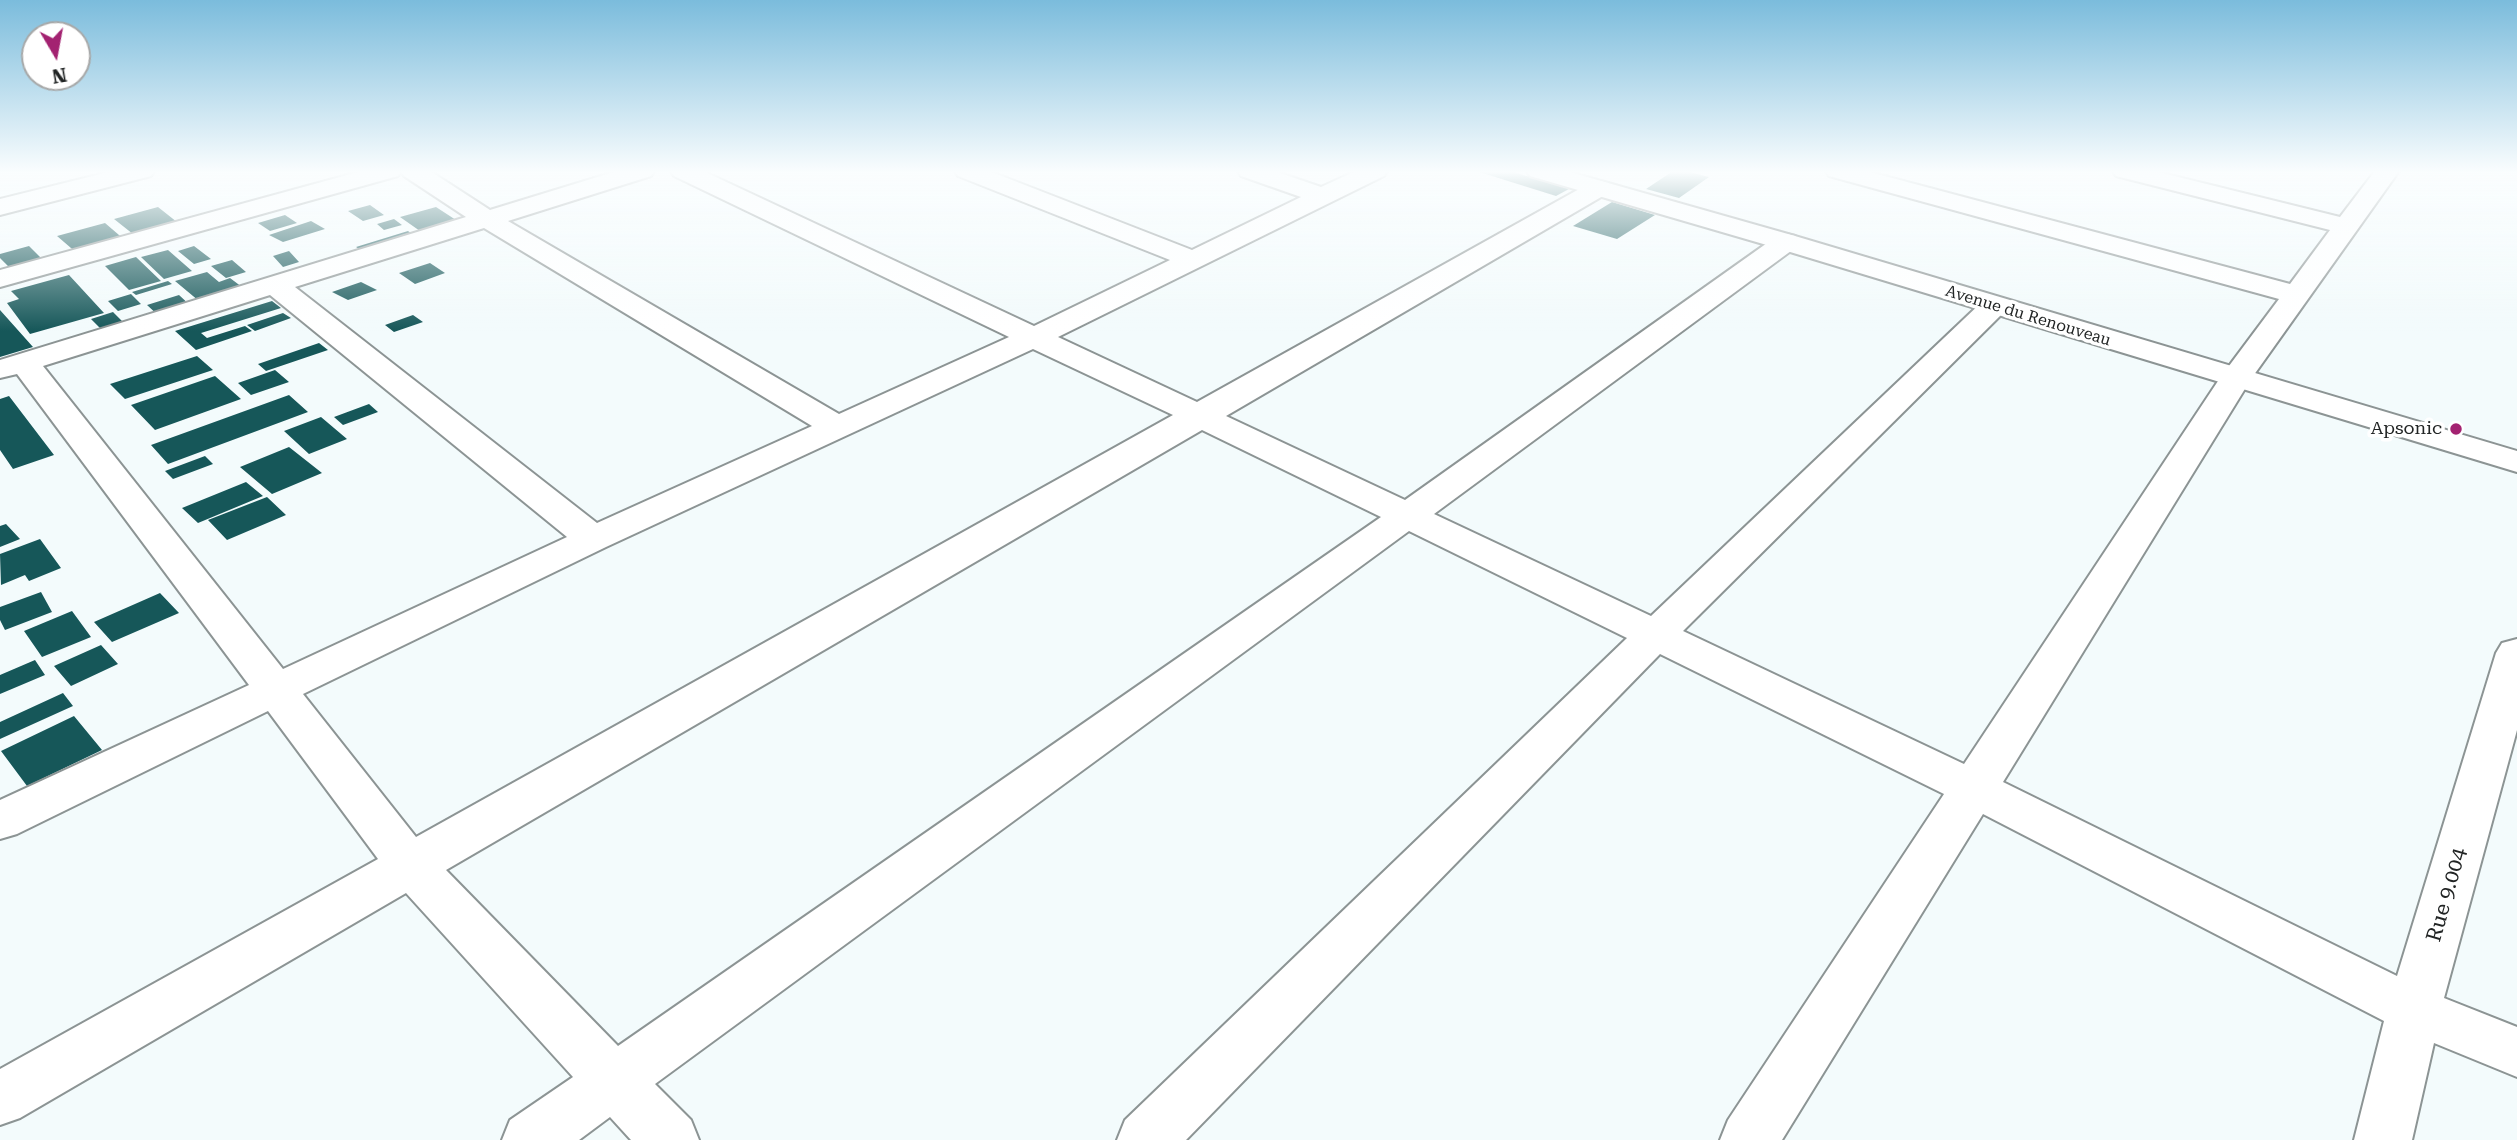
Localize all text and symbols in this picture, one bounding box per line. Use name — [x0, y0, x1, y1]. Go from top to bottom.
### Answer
north arrow — [21, 21, 91, 91]
text: N — [50, 63, 69, 88]
street label: Avenue du Renouveau — [1943, 282, 2113, 350]
place label: Apsonic — [2371, 418, 2442, 440]
marker: Apsonic — [2448, 421, 2464, 437]
street label: Rue 9.004 — [2422, 845, 2472, 945]

